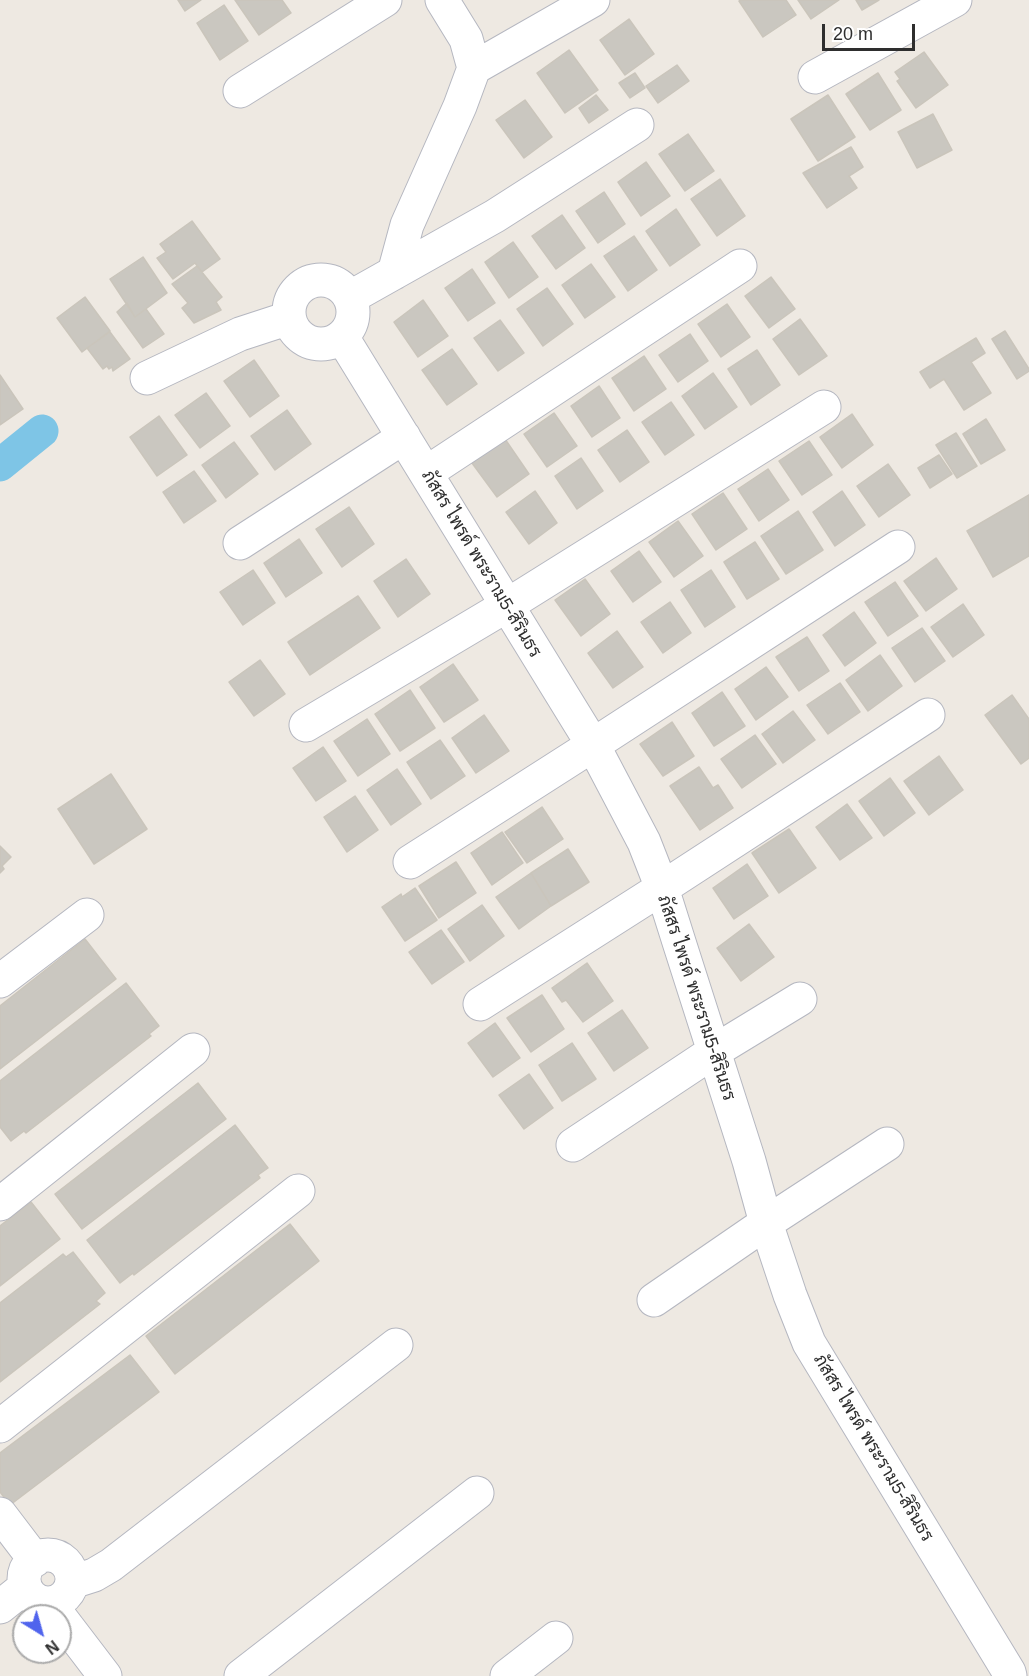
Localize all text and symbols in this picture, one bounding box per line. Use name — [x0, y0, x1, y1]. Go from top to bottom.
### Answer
scale bar — [825, 12, 918, 50]
text: 20 m — [833, 24, 873, 44]
street label: ภัสสร ไพรด์ พระราม5-สิรินธร — [416, 466, 546, 662]
street label: ภัสสร ไพรด์ พระราม5-สิรินธร — [653, 892, 739, 1104]
street label: ภัสสร ไพรด์ พระราม5-สิรินธร — [808, 1350, 938, 1546]
north arrow — [12, 1604, 72, 1664]
text: N — [42, 1637, 62, 1657]

